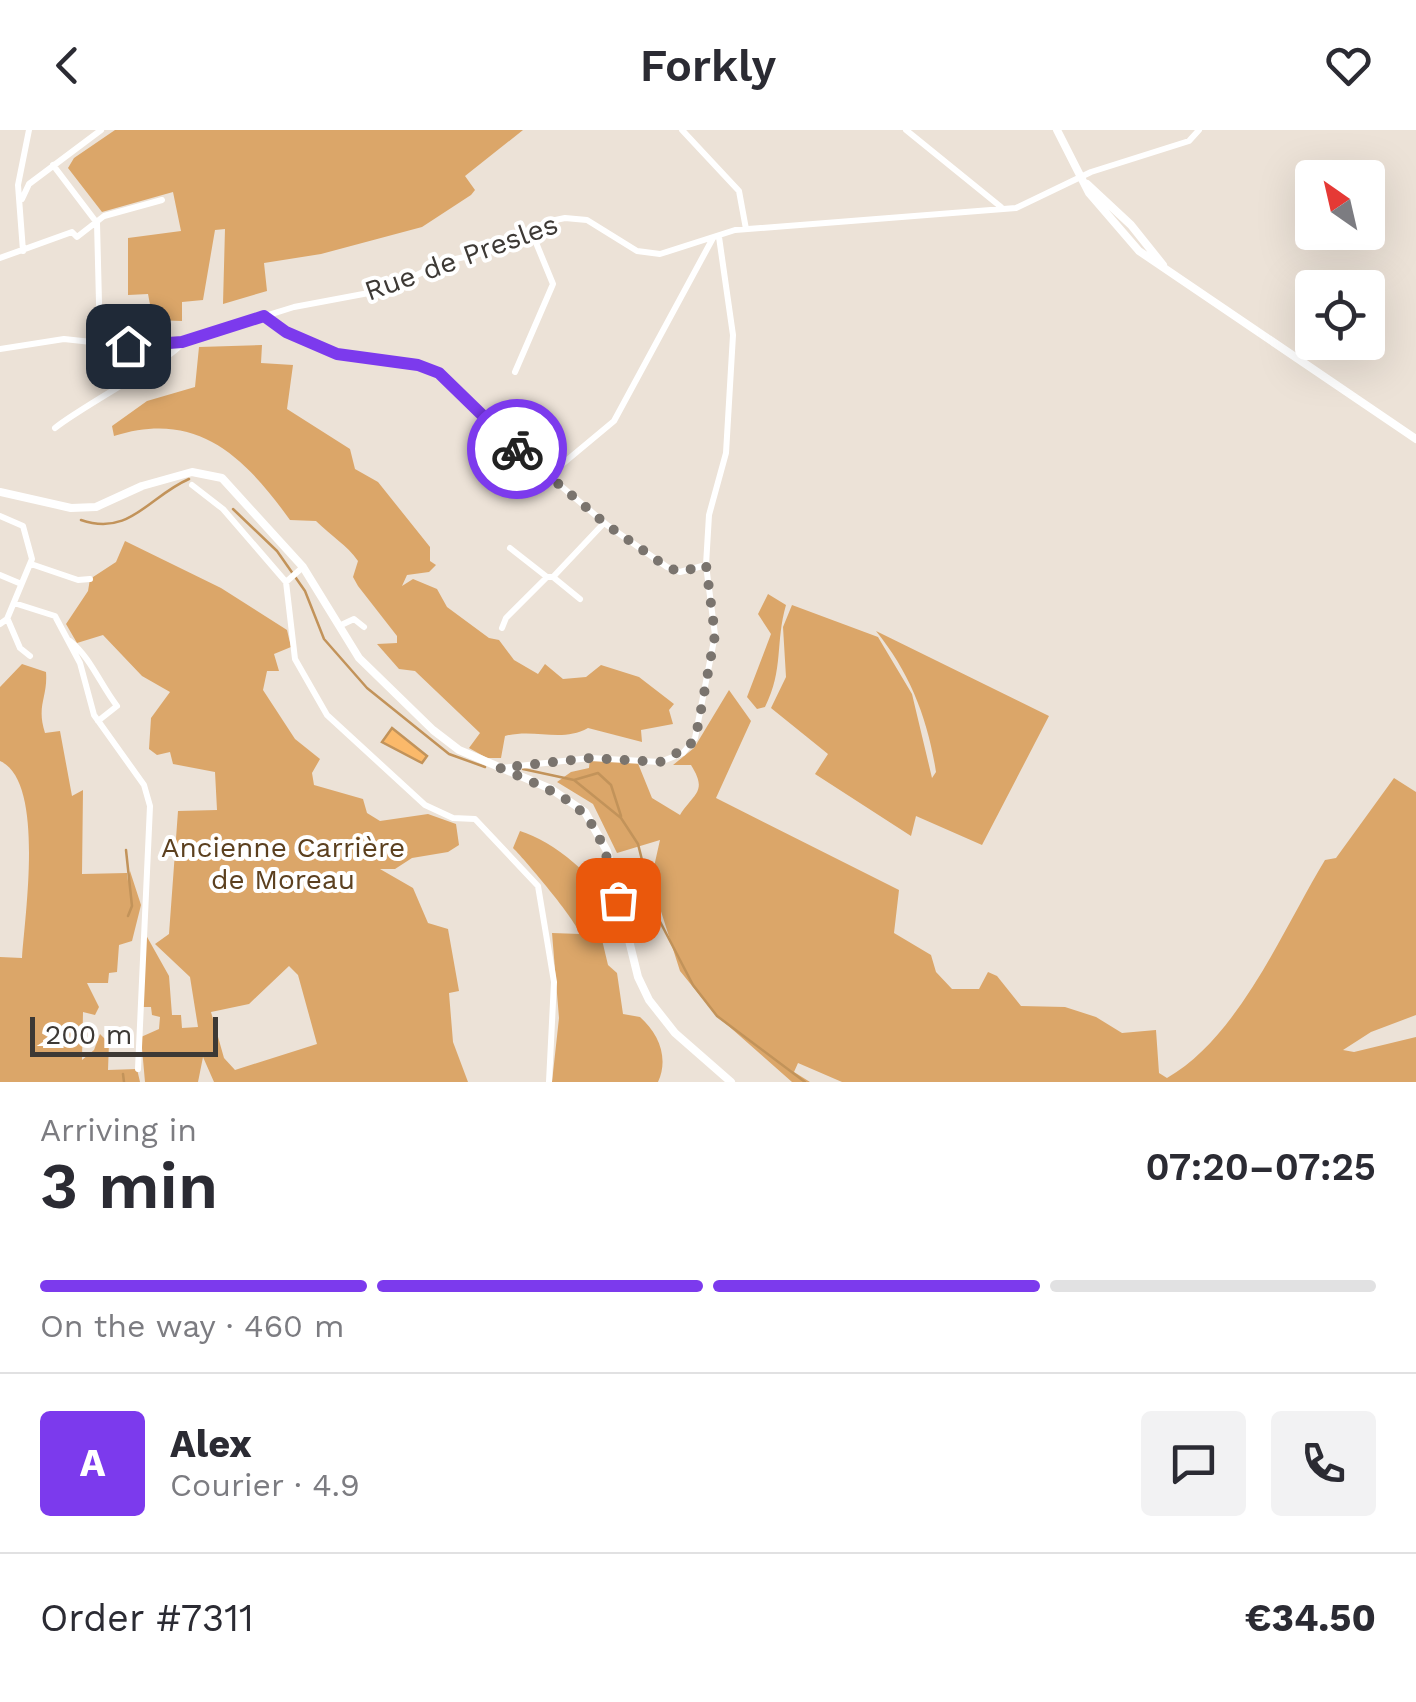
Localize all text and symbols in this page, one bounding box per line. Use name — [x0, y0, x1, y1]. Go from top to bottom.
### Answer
icon: back — [40, 38, 95, 93]
icon: heart — [1321, 38, 1376, 93]
text: Forkly — [640, 39, 776, 92]
north arrow — [1295, 160, 1385, 250]
map controls — [1295, 160, 1385, 360]
street label: Rue de Presles — [360, 207, 562, 308]
button: locate — [1295, 270, 1385, 360]
pin — [86, 304, 171, 389]
icon: home — [101, 319, 156, 374]
courier — [467, 399, 567, 499]
icon: bike — [490, 422, 545, 477]
park label: Ancienne Carrière de Moreau — [161, 831, 405, 896]
pin — [576, 858, 661, 943]
icon: bag — [591, 873, 646, 928]
scale bar — [30, 1012, 218, 1056]
text: 200 m — [45, 1018, 132, 1051]
text: Arriving in — [40, 1111, 197, 1149]
text: 07:20–07:25 — [1146, 1145, 1376, 1189]
text: 3 min — [40, 1148, 218, 1224]
text: On the way · 460 m — [40, 1307, 344, 1345]
button: chat — [1141, 1411, 1246, 1516]
button: phone — [1271, 1411, 1376, 1516]
text: Alex — [170, 1422, 252, 1466]
text: A — [80, 1441, 105, 1485]
text: Courier · 4.9 — [170, 1466, 360, 1504]
text: Order #7311 — [40, 1596, 254, 1640]
text: €34.50 — [1245, 1596, 1376, 1640]

